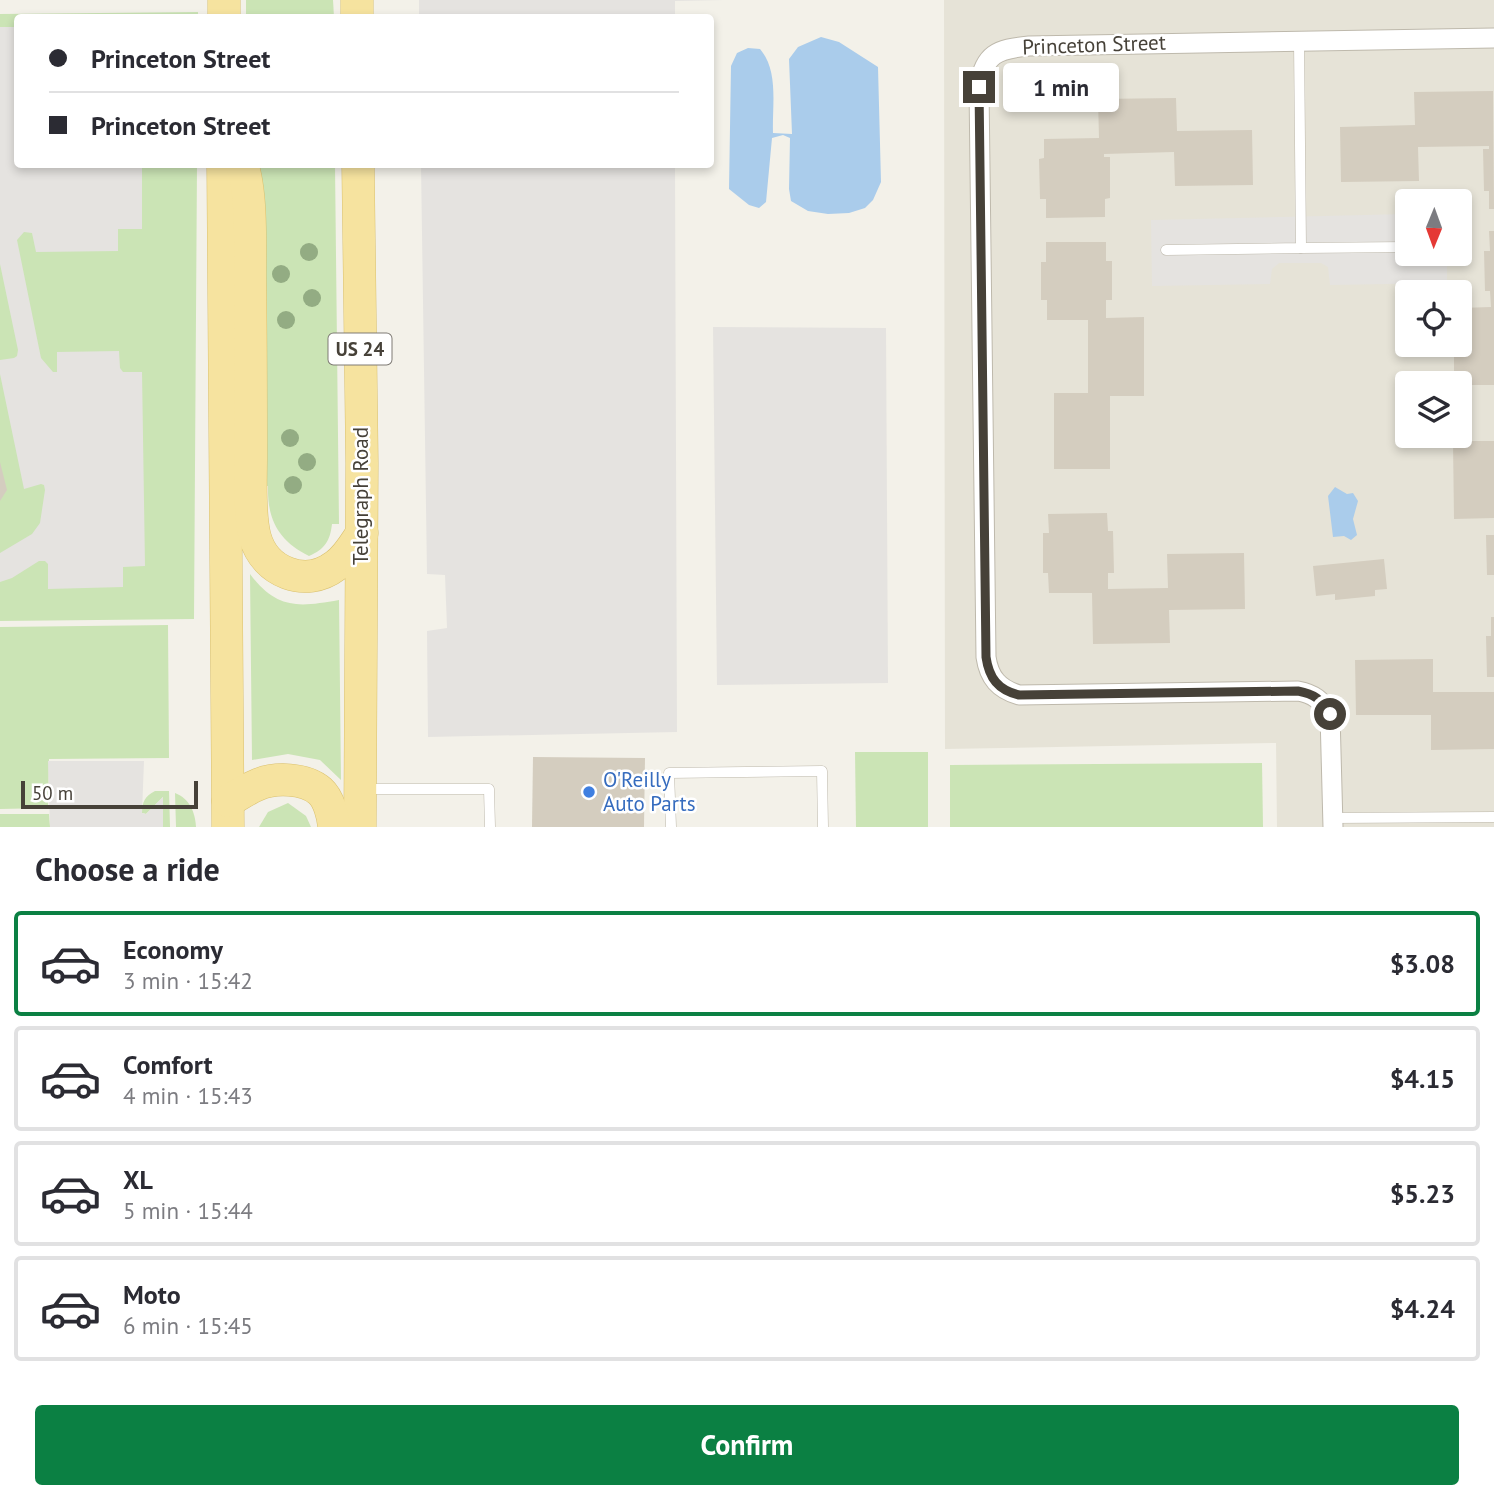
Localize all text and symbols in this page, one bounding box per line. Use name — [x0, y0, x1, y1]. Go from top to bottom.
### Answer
street label: Princeton Street — [1022, 28, 1166, 61]
text: Princeton Street — [91, 42, 270, 75]
callout: 1 min — [1004, 62, 1119, 112]
route end — [963, 71, 995, 103]
text: 1 min — [1033, 73, 1089, 102]
text: Princeton Street — [91, 109, 270, 142]
north arrow — [1395, 189, 1472, 266]
map controls — [1395, 189, 1472, 448]
button: locate — [1395, 280, 1472, 357]
road number: US 24 — [328, 334, 392, 364]
button: layers — [1395, 371, 1472, 448]
street label: Telegraph Road — [347, 427, 374, 565]
route start — [1314, 698, 1346, 730]
place label: O'Reilly Auto Parts — [603, 766, 696, 817]
scale bar — [21, 778, 198, 810]
text: 50 m — [32, 781, 73, 805]
marker: O'Reilly Auto Parts — [581, 784, 597, 800]
text: Choose a ride — [35, 848, 220, 890]
icon: car — [39, 932, 102, 995]
text: Economy — [123, 933, 223, 966]
text: $3.08 — [1390, 947, 1455, 980]
text: 3 min · 15:42 — [123, 966, 253, 995]
icon: car — [39, 1047, 102, 1110]
text: Comfort — [123, 1048, 213, 1081]
text: $4.15 — [1390, 1062, 1455, 1095]
text: 4 min · 15:43 — [123, 1081, 253, 1110]
icon: car — [39, 1162, 102, 1225]
text: XL — [123, 1163, 153, 1196]
text: $5.23 — [1390, 1177, 1455, 1210]
text: 5 min · 15:44 — [123, 1196, 253, 1225]
icon: car — [39, 1277, 102, 1340]
text: Moto — [123, 1278, 181, 1311]
text: $4.24 — [1390, 1292, 1455, 1325]
text: 6 min · 15:45 — [123, 1311, 253, 1340]
button: Confirm — [35, 1405, 1459, 1485]

